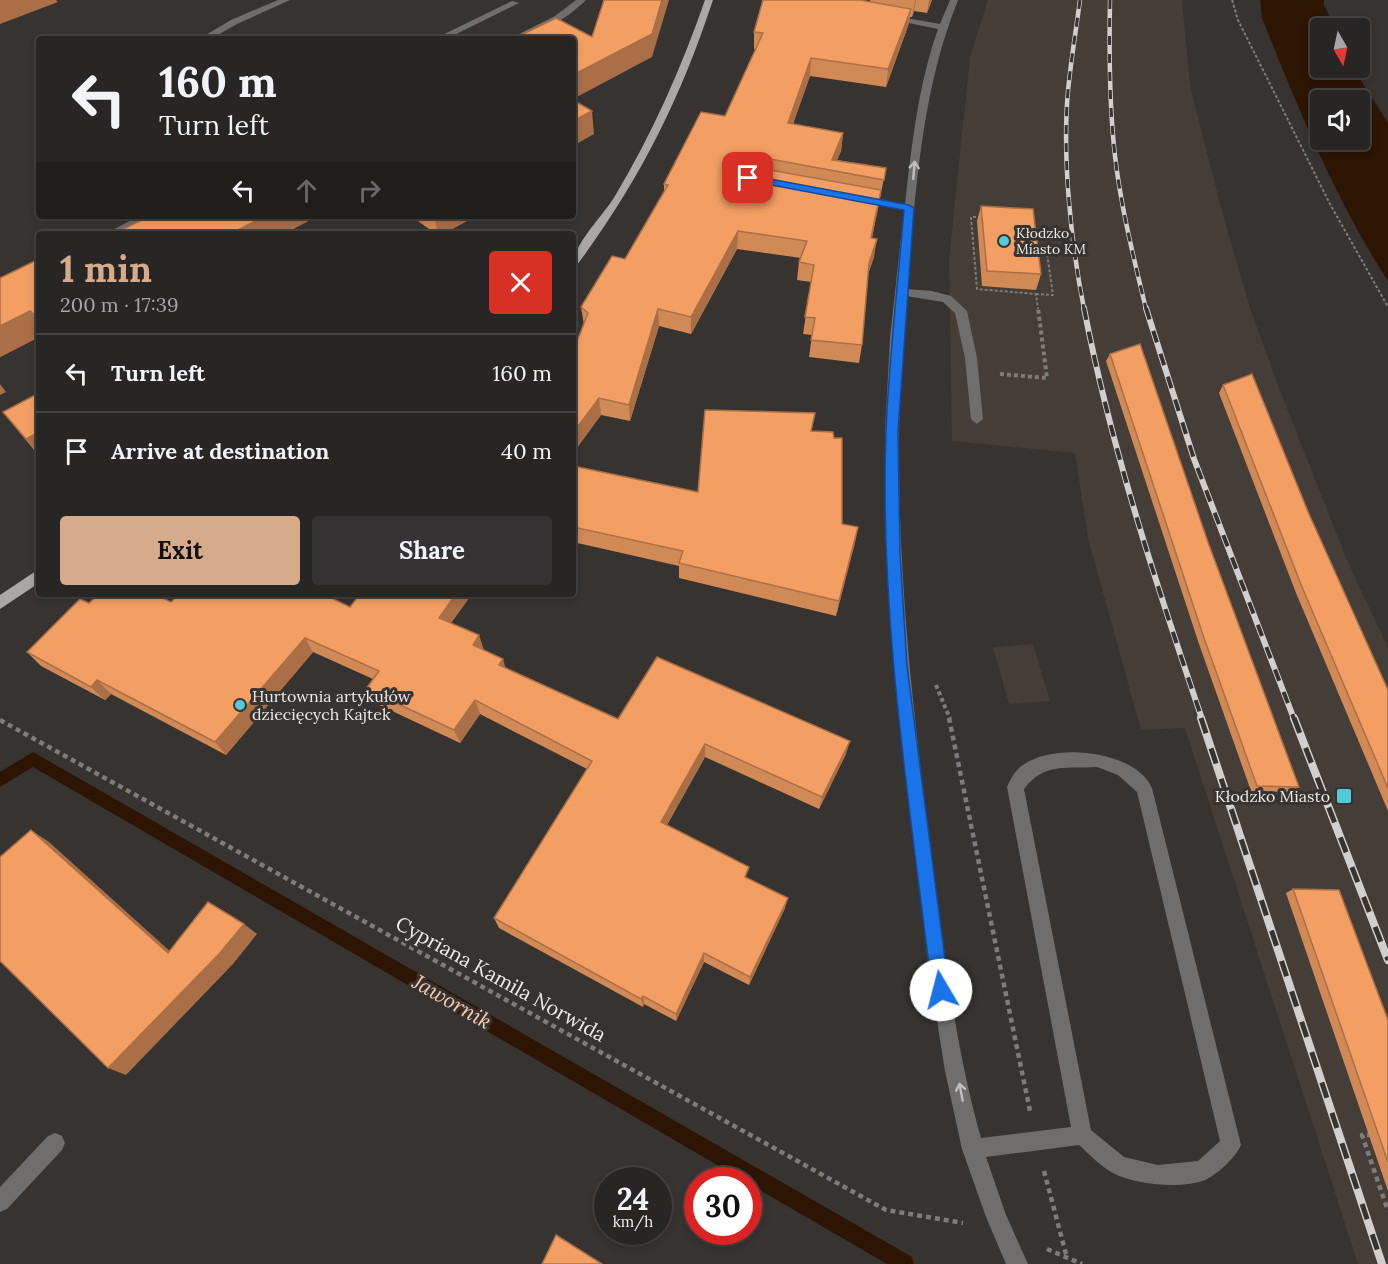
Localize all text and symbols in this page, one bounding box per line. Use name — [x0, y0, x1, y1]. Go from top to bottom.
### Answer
north arrow — [1310, 18, 1370, 78]
map controls — [1310, 18, 1370, 150]
text: 160 m — [159, 55, 277, 109]
icon: left — [60, 60, 138, 138]
button: sound — [1310, 90, 1370, 150]
text: Turn left — [159, 108, 269, 142]
pin — [722, 152, 773, 203]
one-way arrow — [909, 160, 920, 180]
icon: arrive — [731, 161, 764, 194]
icon: left — [227, 174, 260, 207]
icon: ahead — [290, 174, 323, 207]
icon: right — [353, 174, 386, 207]
place label: Kłodzko Miasto KM — [1016, 224, 1086, 258]
marker: Kłodzko Miasto KM — [997, 234, 1011, 248]
text: 1 min — [60, 246, 152, 292]
button: close — [489, 251, 552, 314]
text: 200 m · 17:39 — [60, 292, 178, 317]
icon: left — [60, 357, 93, 390]
text: Turn left — [111, 359, 205, 387]
text: 160 m — [492, 359, 552, 387]
icon: arrive — [60, 435, 93, 468]
text: Arrive at destination — [111, 437, 329, 465]
text: 40 m — [501, 437, 552, 465]
button: Exit — [60, 516, 300, 585]
button: Share — [312, 516, 552, 585]
place label: Hurtownia artykułów dziecięcych Kajtek — [252, 686, 411, 724]
marker: Hurtownia artykułów dziecięcych Kajtek — [233, 698, 247, 712]
place label: Kłodzko Miasto — [1215, 786, 1330, 806]
marker: Kłodzko Miasto — [1335, 787, 1353, 805]
street label: Cypriana Kamila Norwida — [392, 910, 611, 1047]
position arrow — [909, 958, 973, 1022]
water label: Jawornik — [407, 968, 497, 1035]
one-way arrow — [955, 1082, 966, 1102]
speed limit sign: 30 — [684, 1167, 762, 1245]
text: 24 — [617, 1180, 649, 1218]
text: km/h — [613, 1212, 653, 1231]

